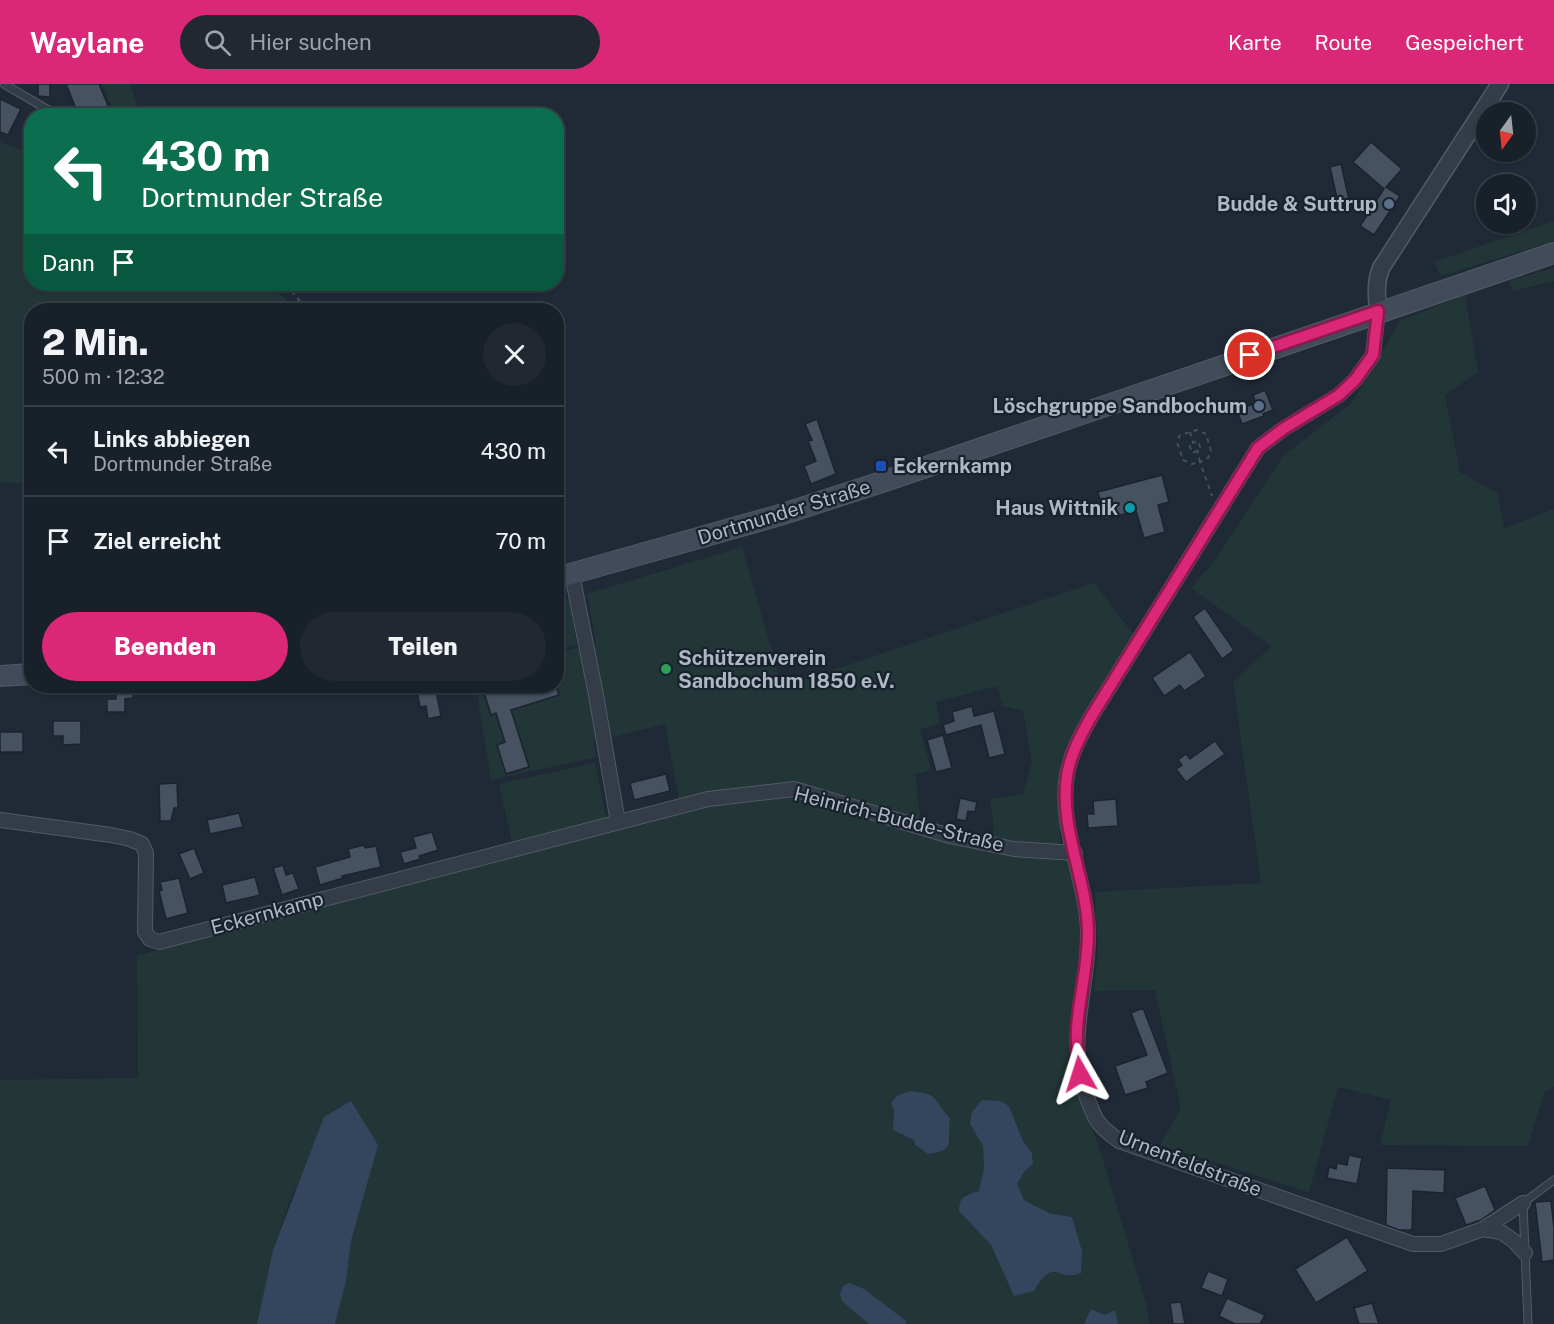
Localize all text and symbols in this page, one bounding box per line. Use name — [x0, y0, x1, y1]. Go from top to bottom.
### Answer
search box — [180, 15, 600, 69]
text: Waylane — [30, 26, 144, 59]
icon: search — [201, 26, 234, 59]
text: Hier suchen — [249, 29, 372, 55]
text: Karte — [1228, 30, 1282, 55]
text: Route — [1315, 30, 1372, 55]
text: Gespeichert — [1405, 30, 1524, 55]
north arrow — [1476, 102, 1536, 162]
map controls — [1476, 102, 1536, 234]
text: 430 m — [141, 131, 271, 180]
icon: left — [42, 132, 120, 210]
button: sound — [1476, 174, 1536, 234]
text: Dortmunder Straße — [141, 181, 383, 213]
place label: Budde & Suttrup — [1217, 192, 1377, 216]
marker: Budde & Suttrup — [1382, 197, 1396, 211]
icon: arrive — [107, 246, 140, 279]
text: Dann — [42, 250, 95, 276]
text: 2 Min. — [42, 321, 149, 363]
button: close — [483, 323, 546, 386]
pin — [1224, 329, 1275, 380]
icon: arrive — [1233, 338, 1266, 371]
text: 500 m · 12:32 — [42, 365, 165, 389]
place label: Löschgruppe Sandbochum — [992, 394, 1247, 418]
marker: Löschgruppe Sandbochum — [1252, 399, 1266, 413]
text: Links abbiegen — [93, 426, 250, 452]
icon: left — [42, 435, 75, 468]
text: 430 m — [481, 438, 546, 464]
text: Dortmunder Straße — [93, 452, 272, 476]
place label: Eckernkamp — [893, 454, 1012, 478]
marker: Eckernkamp — [874, 459, 888, 473]
street label: Dortmunder Straße — [695, 474, 873, 550]
place label: Haus Wittnik — [995, 496, 1118, 520]
marker: Haus Wittnik — [1123, 501, 1137, 515]
icon: arrive — [42, 525, 75, 558]
text: Ziel erreicht — [93, 528, 221, 554]
text: 70 m — [495, 528, 546, 554]
button: Beenden — [42, 612, 288, 681]
button: Teilen — [300, 612, 546, 681]
place label: Schützenverein Sandbochum 1850 e.V. — [678, 646, 895, 693]
marker: Schützenverein Sandbochum 1850 e.V. — [659, 662, 673, 676]
street label: Heinrich-Budde-Straße — [791, 781, 1007, 857]
street label: Eckernkamp — [208, 886, 326, 940]
position arrow — [1048, 1042, 1112, 1106]
street label: Urnenfeldstraße — [1115, 1125, 1265, 1201]

